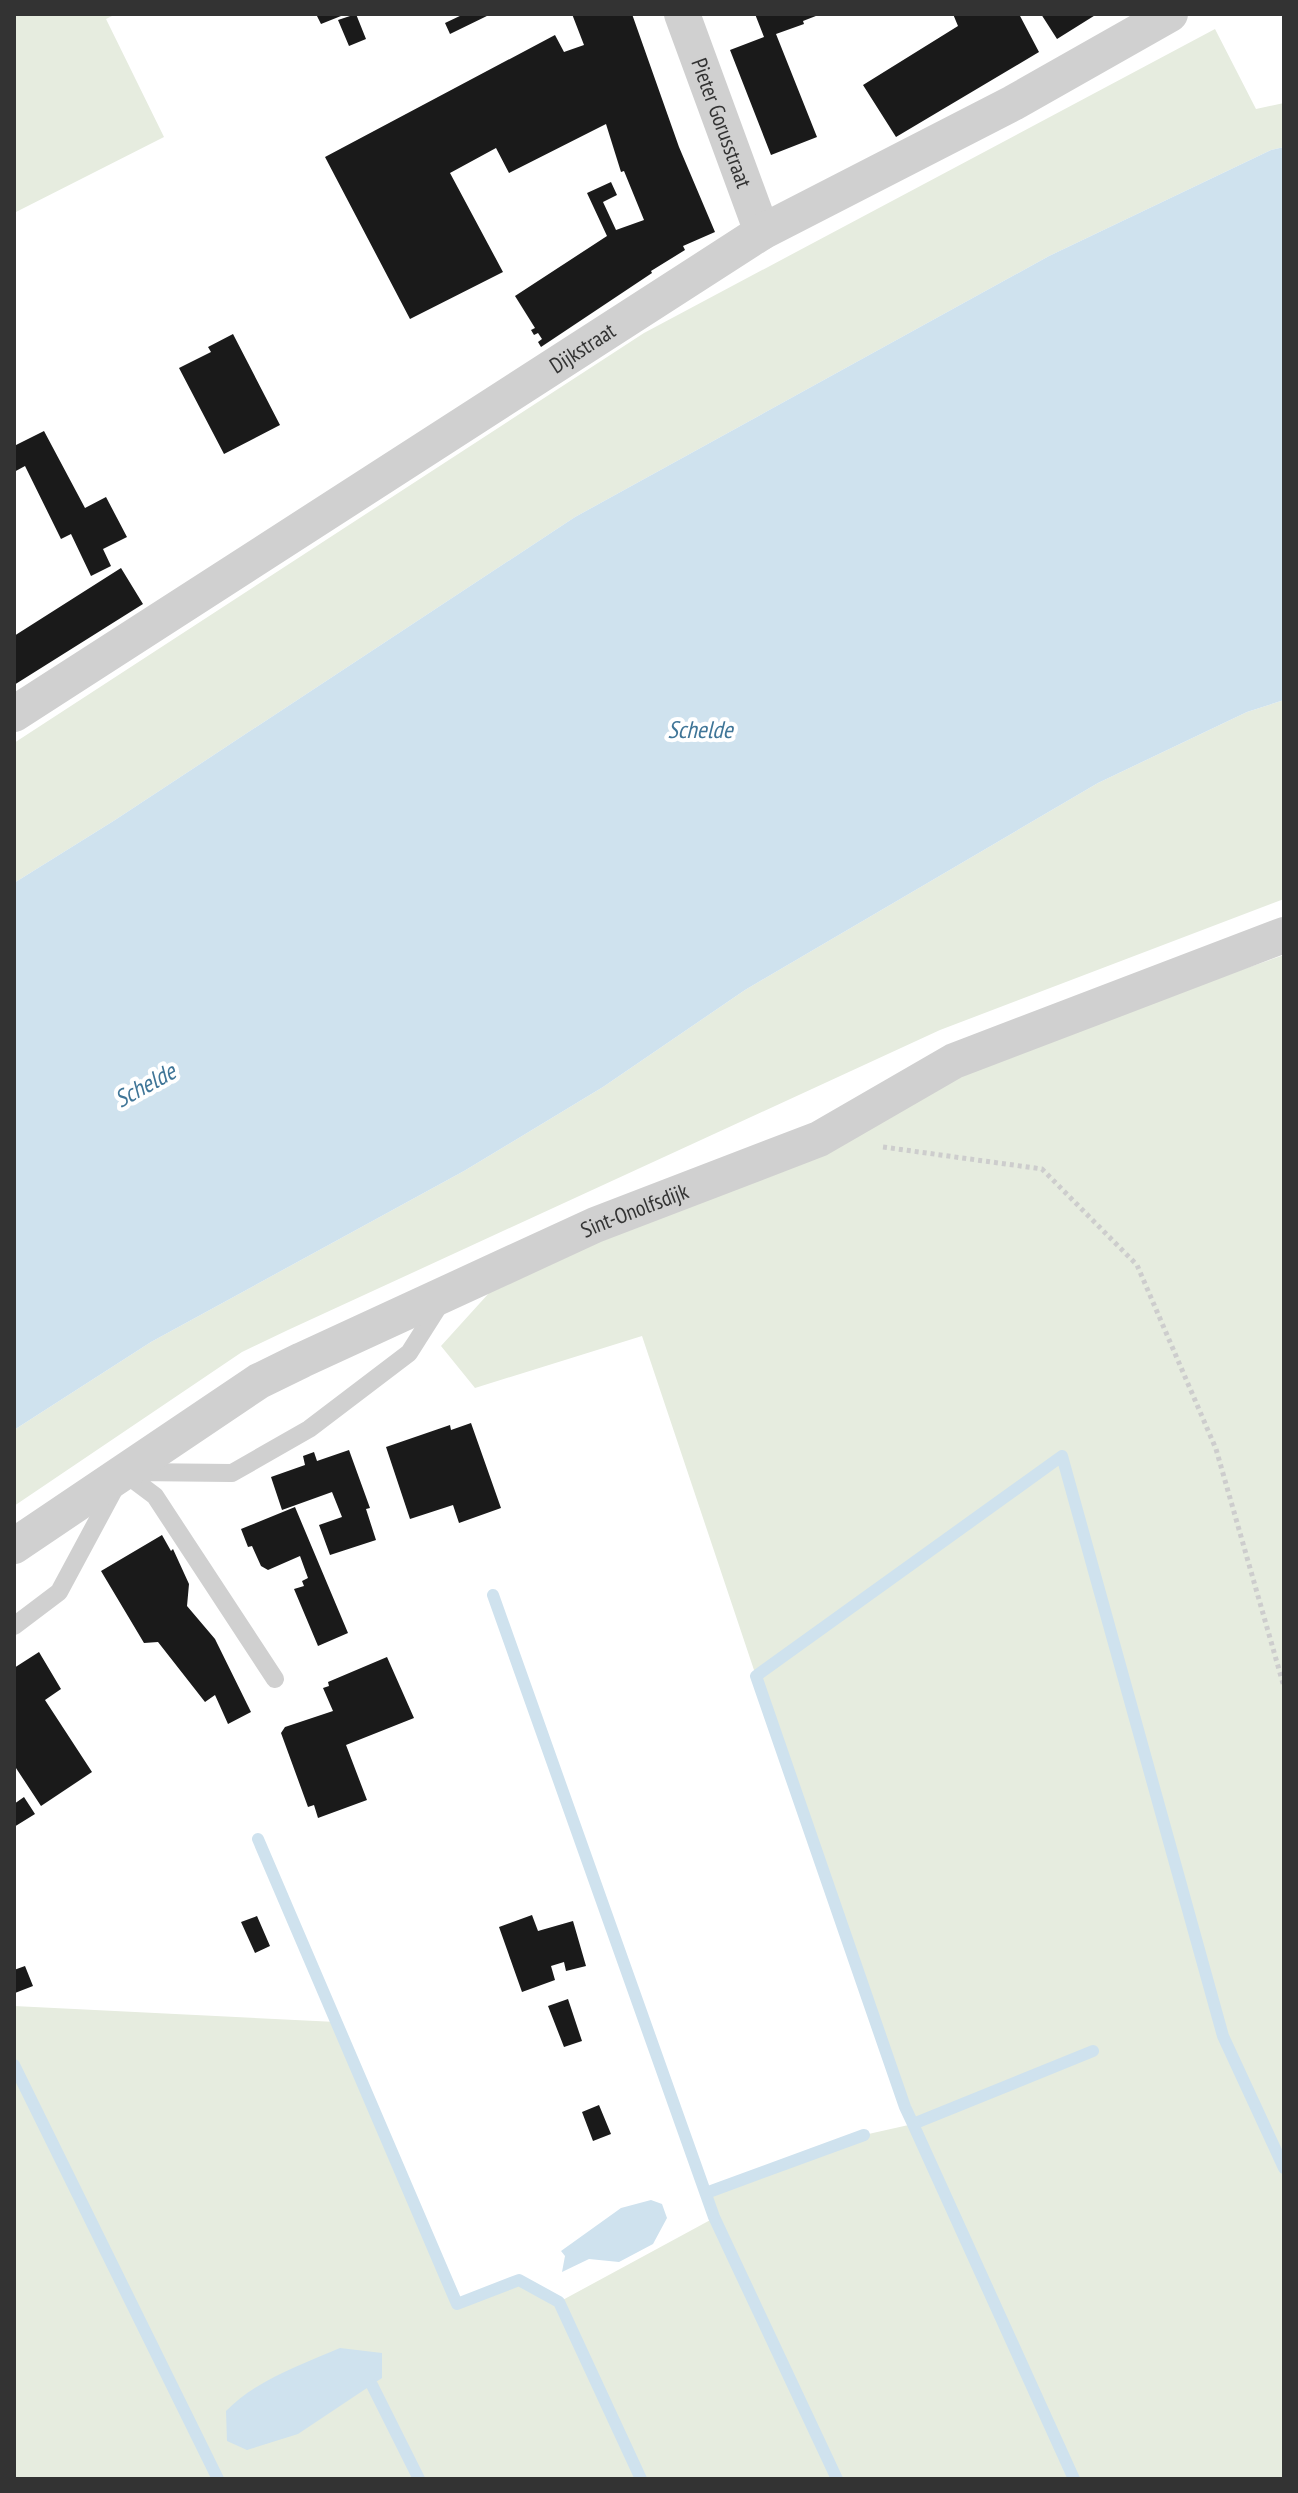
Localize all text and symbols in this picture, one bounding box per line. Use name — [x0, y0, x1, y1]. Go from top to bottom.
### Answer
street label: Pieter Gorusstraat — [685, 54, 759, 192]
street label: Dijkstraat — [544, 316, 620, 379]
water label: Schelde — [667, 714, 735, 745]
water label: Schelde — [109, 1055, 183, 1114]
street label: Sint-Onolfsdijk — [576, 1176, 693, 1244]

